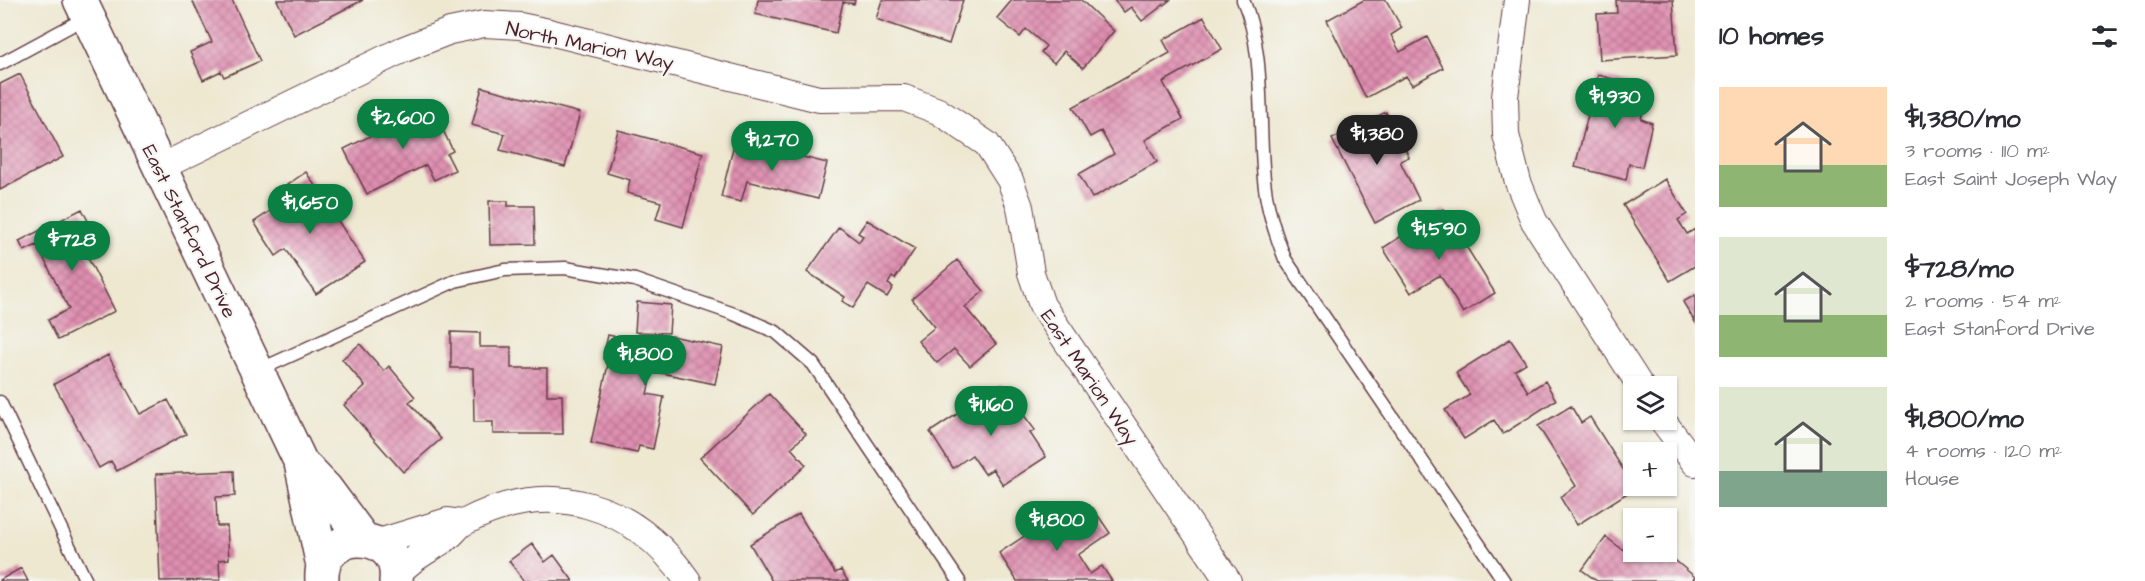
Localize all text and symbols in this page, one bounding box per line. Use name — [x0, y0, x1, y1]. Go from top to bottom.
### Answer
street label: North Marion Way — [503, 15, 676, 78]
text: 10 homes — [1719, 18, 1824, 54]
icon: filters — [2088, 20, 2121, 53]
pin: $1,930 — [1566, 78, 1664, 129]
text: $1,930 — [1589, 83, 1641, 111]
pin: $2,600 — [354, 99, 452, 150]
text: $1,380/mo — [1905, 101, 2021, 137]
text: $2,600 — [371, 104, 435, 132]
icon: home — [1767, 111, 1839, 183]
pin: $1,380 — [1328, 115, 1426, 166]
text: $1,380 — [1350, 120, 1404, 148]
pin: $1,270 — [723, 121, 821, 172]
text: $1,270 — [745, 126, 799, 154]
text: 3 rooms · 110 m² — [1905, 137, 2050, 165]
street label: East Stanford Drive — [135, 140, 243, 323]
text: East Saint Joseph Way — [1905, 165, 2117, 193]
pin: $1,650 — [261, 184, 359, 235]
text: $1,650 — [282, 189, 338, 217]
pin: $1,590 — [1390, 210, 1488, 261]
text: $1,590 — [1411, 215, 1467, 243]
pin: $728 — [36, 221, 108, 272]
text: $728 — [48, 226, 96, 254]
text: $728/mo — [1905, 251, 2014, 287]
icon: home — [1767, 261, 1839, 333]
text: 2 rooms · 54 m² — [1905, 287, 2061, 315]
street label: East Marion Way — [1033, 304, 1145, 452]
text: East Stanford Drive — [1905, 315, 2095, 343]
pin: $1,800 — [596, 335, 694, 386]
text: $1,800 — [617, 340, 673, 368]
map controls — [1623, 376, 1677, 562]
button: layers — [1623, 376, 1677, 430]
pin: $1,160 — [942, 386, 1040, 437]
text: $1,160 — [969, 391, 1013, 419]
text: $1,800/mo — [1905, 401, 2024, 437]
icon: home — [1767, 411, 1839, 483]
text: 4 rooms · 120 m² — [1905, 437, 2062, 465]
button: + — [1623, 442, 1677, 496]
text: House — [1905, 465, 1959, 493]
pin: $1,800 — [1008, 501, 1106, 552]
text: $1,800 — [1029, 506, 1085, 534]
button: − — [1623, 508, 1677, 562]

